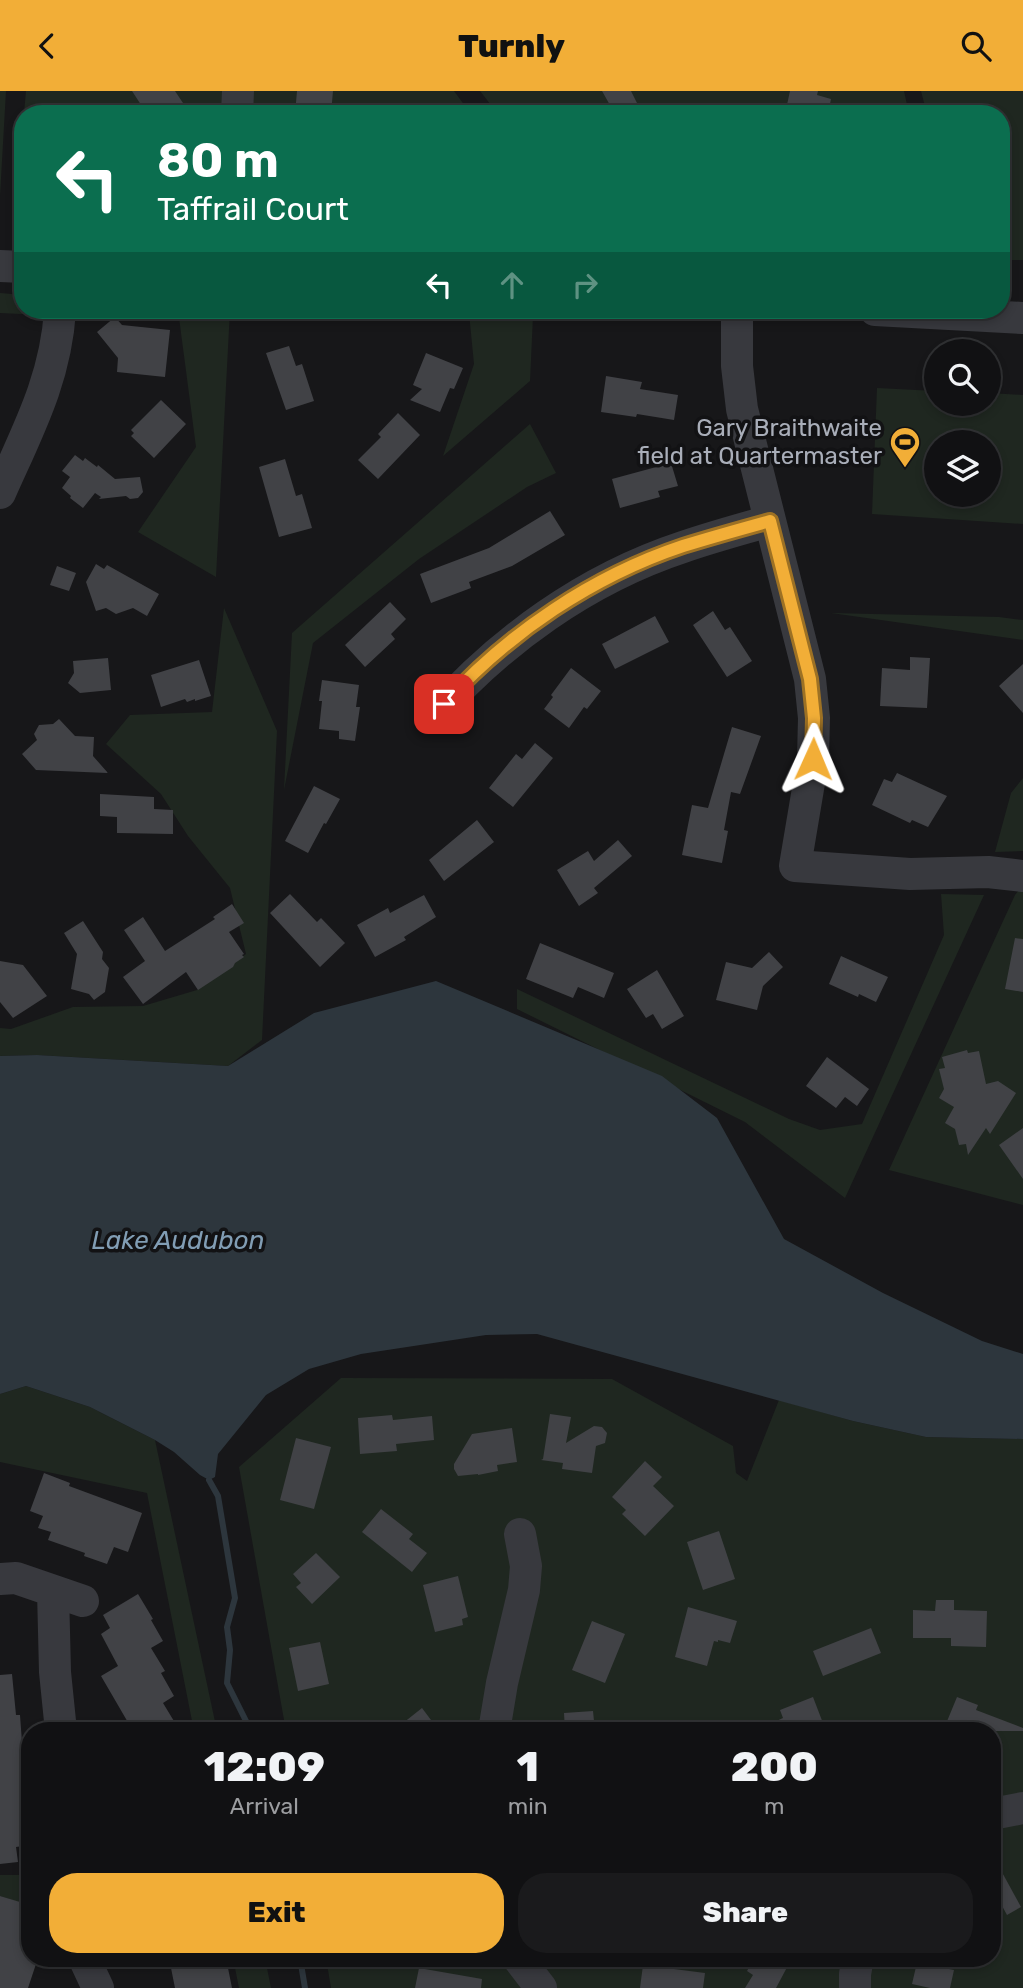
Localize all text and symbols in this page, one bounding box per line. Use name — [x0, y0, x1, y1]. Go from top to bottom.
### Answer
icon: back — [28, 27, 66, 65]
text: Turnly — [458, 27, 565, 65]
icon: search — [957, 27, 995, 65]
text: 80 m — [157, 131, 279, 189]
icon: left — [42, 133, 133, 224]
text: Taffrail Court — [157, 190, 349, 228]
icon: left — [420, 266, 458, 304]
icon: ahead — [493, 266, 531, 304]
icon: right — [566, 266, 604, 304]
map controls — [924, 339, 1001, 507]
button: search — [924, 339, 1001, 416]
place label: Gary Braithwaite field at Quartermaster — [637, 414, 882, 470]
sports icon: Gary Braithwaite field at Quartermaster — [888, 425, 922, 469]
button: layers — [924, 430, 1001, 507]
pin — [414, 674, 474, 734]
icon: arrive — [425, 685, 463, 723]
position arrow — [776, 722, 850, 796]
water label: Lake Audubon — [92, 1225, 264, 1256]
text: 12:09 — [204, 1742, 325, 1792]
text: 1 — [517, 1742, 539, 1792]
text: 200 — [731, 1742, 818, 1792]
text: Arrival — [230, 1792, 299, 1820]
text: min — [508, 1792, 548, 1820]
text: m — [764, 1792, 785, 1820]
button: Exit — [49, 1873, 504, 1953]
button: Share — [518, 1873, 973, 1953]

